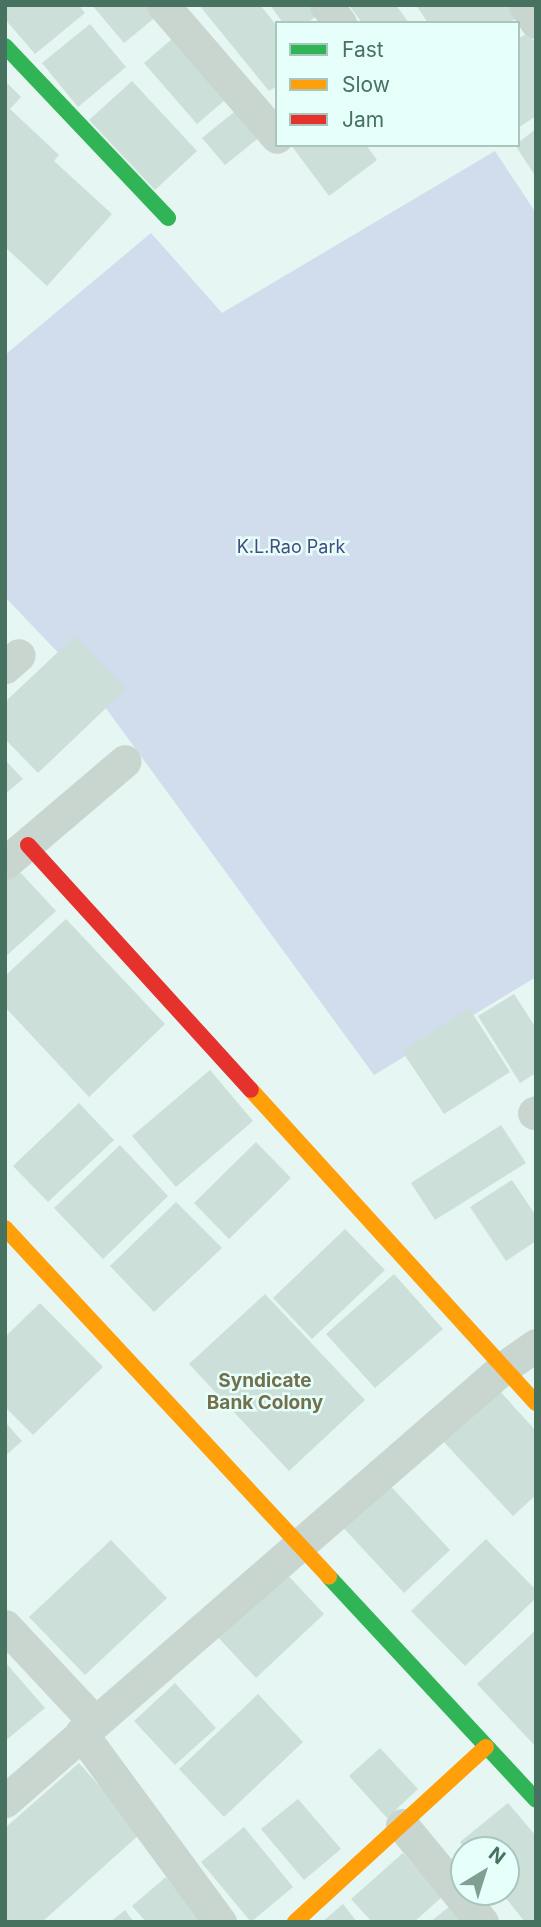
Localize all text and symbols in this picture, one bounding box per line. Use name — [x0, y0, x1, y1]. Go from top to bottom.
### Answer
legend — [275, 21, 520, 147]
text: Fast — [342, 37, 384, 62]
text: Slow — [342, 72, 390, 97]
text: Jam — [342, 107, 384, 132]
park label: K.L.Rao Park — [237, 536, 345, 558]
district label: Syndicate Bank Colony — [207, 1370, 323, 1414]
north arrow — [450, 1836, 520, 1906]
text: N — [484, 1842, 510, 1869]

